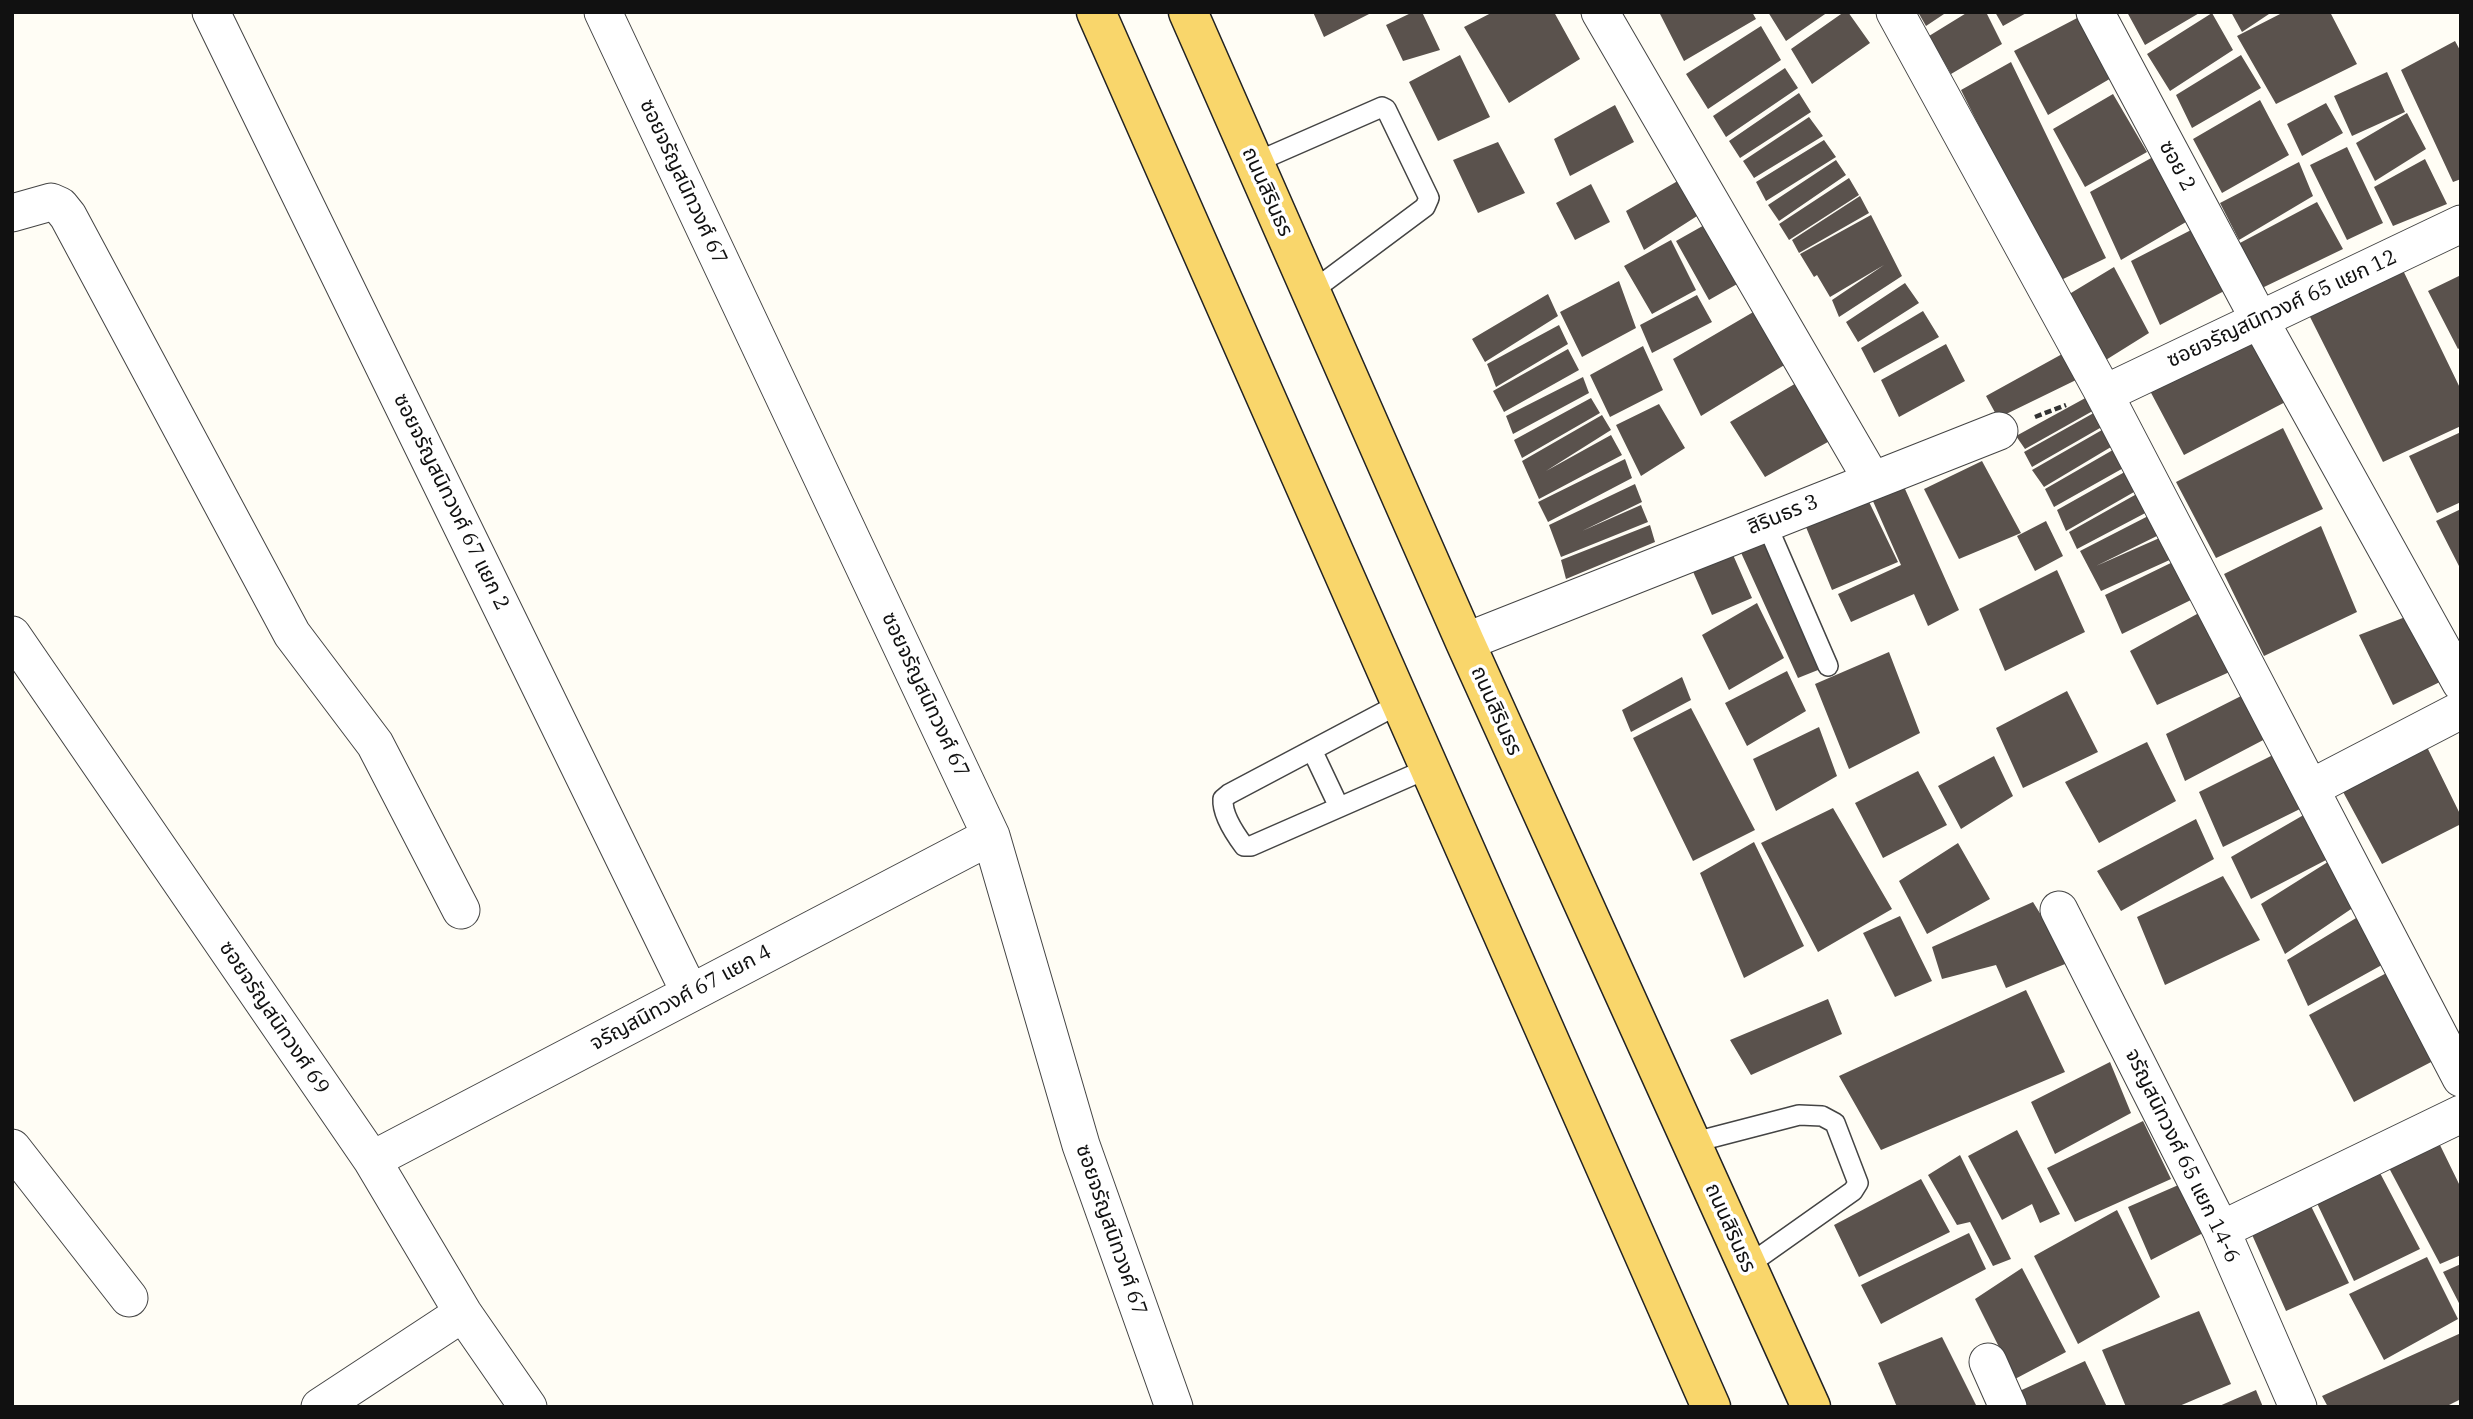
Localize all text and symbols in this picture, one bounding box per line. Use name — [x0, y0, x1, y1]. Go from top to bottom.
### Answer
street label: ซอยจรัญสนิทวงศ์ 67 — [634, 95, 732, 269]
street label: ซอย 2 — [2153, 136, 2201, 196]
street label: ถนนสิรินธร — [1236, 143, 1298, 241]
street label: ซอยจรัญสนิทวงศ์ 65 แยก 12 — [2163, 245, 2401, 373]
street label: ซอยจรัญสนิทวงศ์ 67 แยก 2 — [388, 390, 514, 614]
street label: สิรินธร 3 — [1744, 489, 1822, 541]
street label: ซอยจรัญสนิทวงศ์ 67 — [876, 608, 974, 782]
street label: ถนนสิรินธร — [1465, 662, 1527, 760]
street label: ซอยจรัญสนิทวงศ์ 69 — [213, 937, 335, 1099]
street label: จรัญสนิทวงศ์ 67 แยก 4 — [586, 940, 776, 1056]
street label: จรัญสนิทวงศ์ 65 แยก 14-6 — [2119, 1045, 2245, 1267]
street label: ซอยจรัญสนิทวงศ์ 67 — [1070, 1141, 1152, 1319]
street label: ถนนสิรินธร — [1699, 1179, 1761, 1277]

